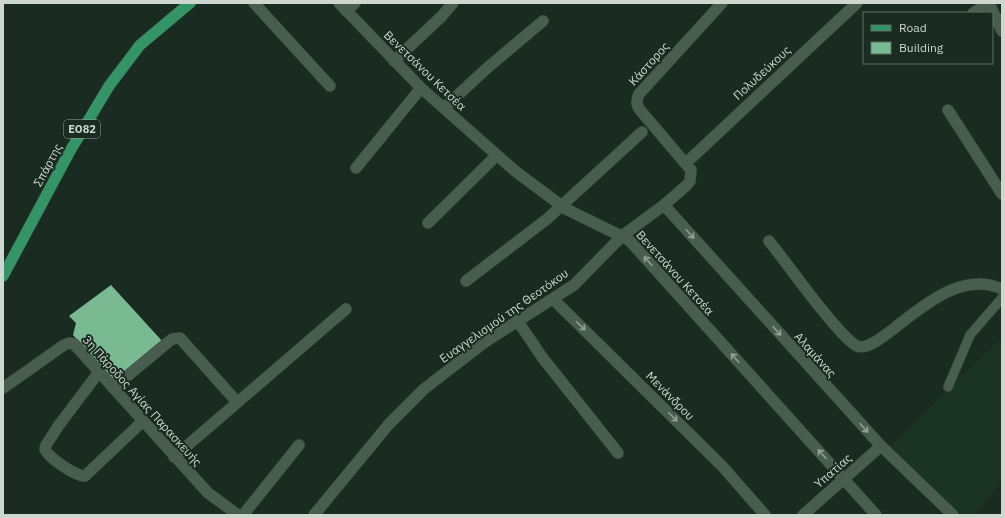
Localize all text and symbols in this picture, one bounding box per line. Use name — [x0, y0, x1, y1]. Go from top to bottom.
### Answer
legend — [863, 12, 993, 64]
text: Road — [899, 20, 927, 35]
street label: Βενετσάνου Κετσέα — [381, 27, 470, 114]
street label: Κάστορος — [625, 39, 672, 89]
text: Building — [899, 40, 944, 55]
street label: Πολυδεύκους — [730, 42, 794, 103]
road number: ΕΟ82 — [64, 120, 100, 138]
street label: Σπάρτης — [30, 140, 65, 189]
street label: Βενετσάνου Κετσέα — [633, 227, 718, 318]
one-way arrow — [685, 229, 694, 240]
one-way arrow — [643, 256, 653, 266]
street label: Ευαγγελισμού της Θεοτόκου — [436, 265, 571, 366]
one-way arrow — [576, 321, 586, 331]
one-way arrow — [772, 326, 781, 336]
street label: Αλαμάνας — [791, 329, 840, 380]
street label: 3η Πάροδος Αγίας Παρασκευής — [80, 332, 205, 469]
one-way arrow — [730, 353, 739, 363]
street label: Μενάνδρου — [643, 368, 698, 423]
one-way arrow — [668, 412, 678, 422]
one-way arrow — [859, 422, 868, 433]
street label: Υπατίας — [811, 450, 855, 491]
one-way arrow — [818, 450, 827, 460]

